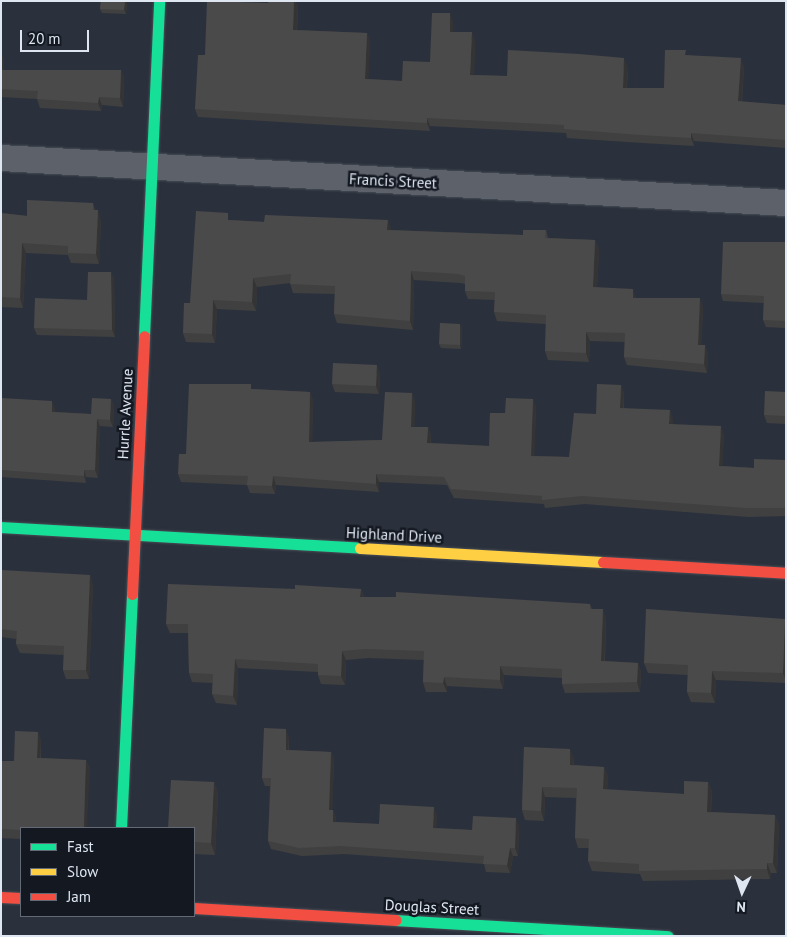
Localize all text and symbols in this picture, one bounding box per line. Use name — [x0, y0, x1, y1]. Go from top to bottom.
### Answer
scale bar — [22, 20, 91, 52]
text: 20 m — [28, 29, 61, 48]
street label: Francis Street — [349, 170, 437, 192]
street label: Hurrle Avenue — [114, 368, 136, 460]
street label: Highland Drive — [346, 523, 442, 547]
legend — [20, 827, 195, 917]
text: Fast — [67, 837, 94, 856]
text: Slow — [67, 862, 98, 881]
north arrow — [717, 867, 767, 917]
text: Jam — [67, 887, 91, 906]
street label: Douglas Street — [384, 896, 480, 918]
text: N — [736, 898, 746, 916]

